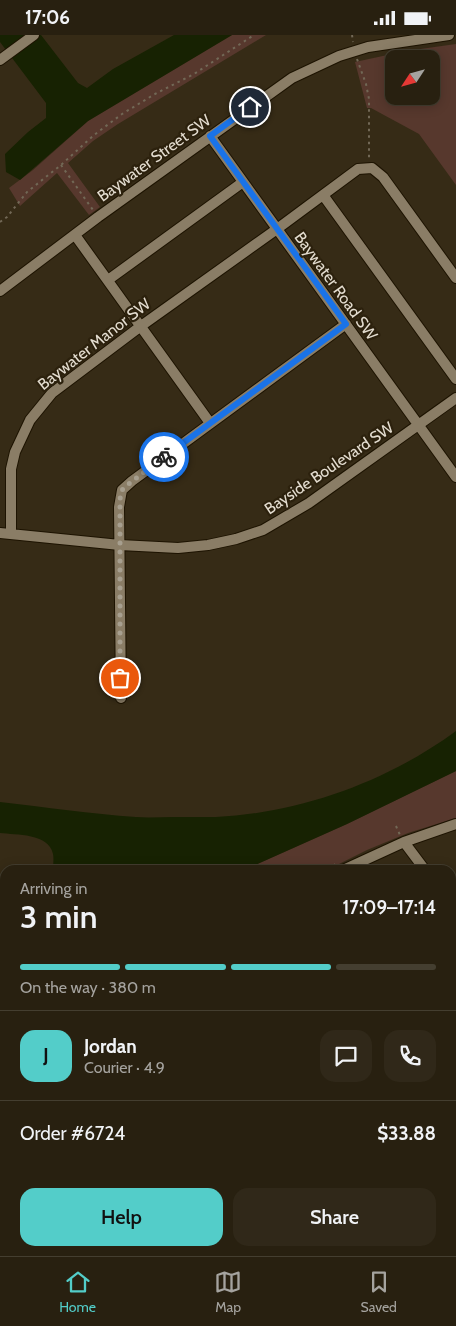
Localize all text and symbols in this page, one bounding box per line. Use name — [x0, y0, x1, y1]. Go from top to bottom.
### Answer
text: 17:06 — [25, 6, 70, 29]
north arrow — [385, 50, 440, 105]
map controls — [385, 50, 440, 105]
pin — [229, 86, 271, 128]
icon: home — [236, 93, 264, 121]
street label: Baywater Street SW — [94, 110, 215, 205]
street label: Baywater Road SW — [290, 228, 382, 344]
street label: Baywater Manor SW — [34, 294, 155, 394]
street label: Bayside Boulevard SW — [261, 417, 398, 518]
courier — [139, 432, 189, 482]
icon: bike — [150, 443, 178, 471]
pin — [99, 657, 141, 699]
icon: bag — [106, 664, 134, 692]
text: Arriving in — [20, 879, 87, 898]
text: 17:09–17:14 — [343, 896, 436, 919]
text: 3 min — [20, 897, 97, 936]
text: On the way · 380 m — [20, 978, 156, 997]
button: chat — [320, 1030, 372, 1082]
button: phone — [384, 1030, 436, 1082]
text: Jordan — [84, 1035, 137, 1058]
text: J — [43, 1044, 49, 1067]
text: Courier · 4.9 — [84, 1058, 165, 1077]
text: Order #6724 — [20, 1122, 125, 1145]
text: $33.88 — [377, 1122, 436, 1145]
button: Help — [20, 1188, 223, 1246]
button: Share — [233, 1188, 436, 1246]
tab: Home — [59, 1268, 96, 1316]
tab: Map — [214, 1268, 242, 1316]
tab: Saved — [361, 1268, 397, 1316]

